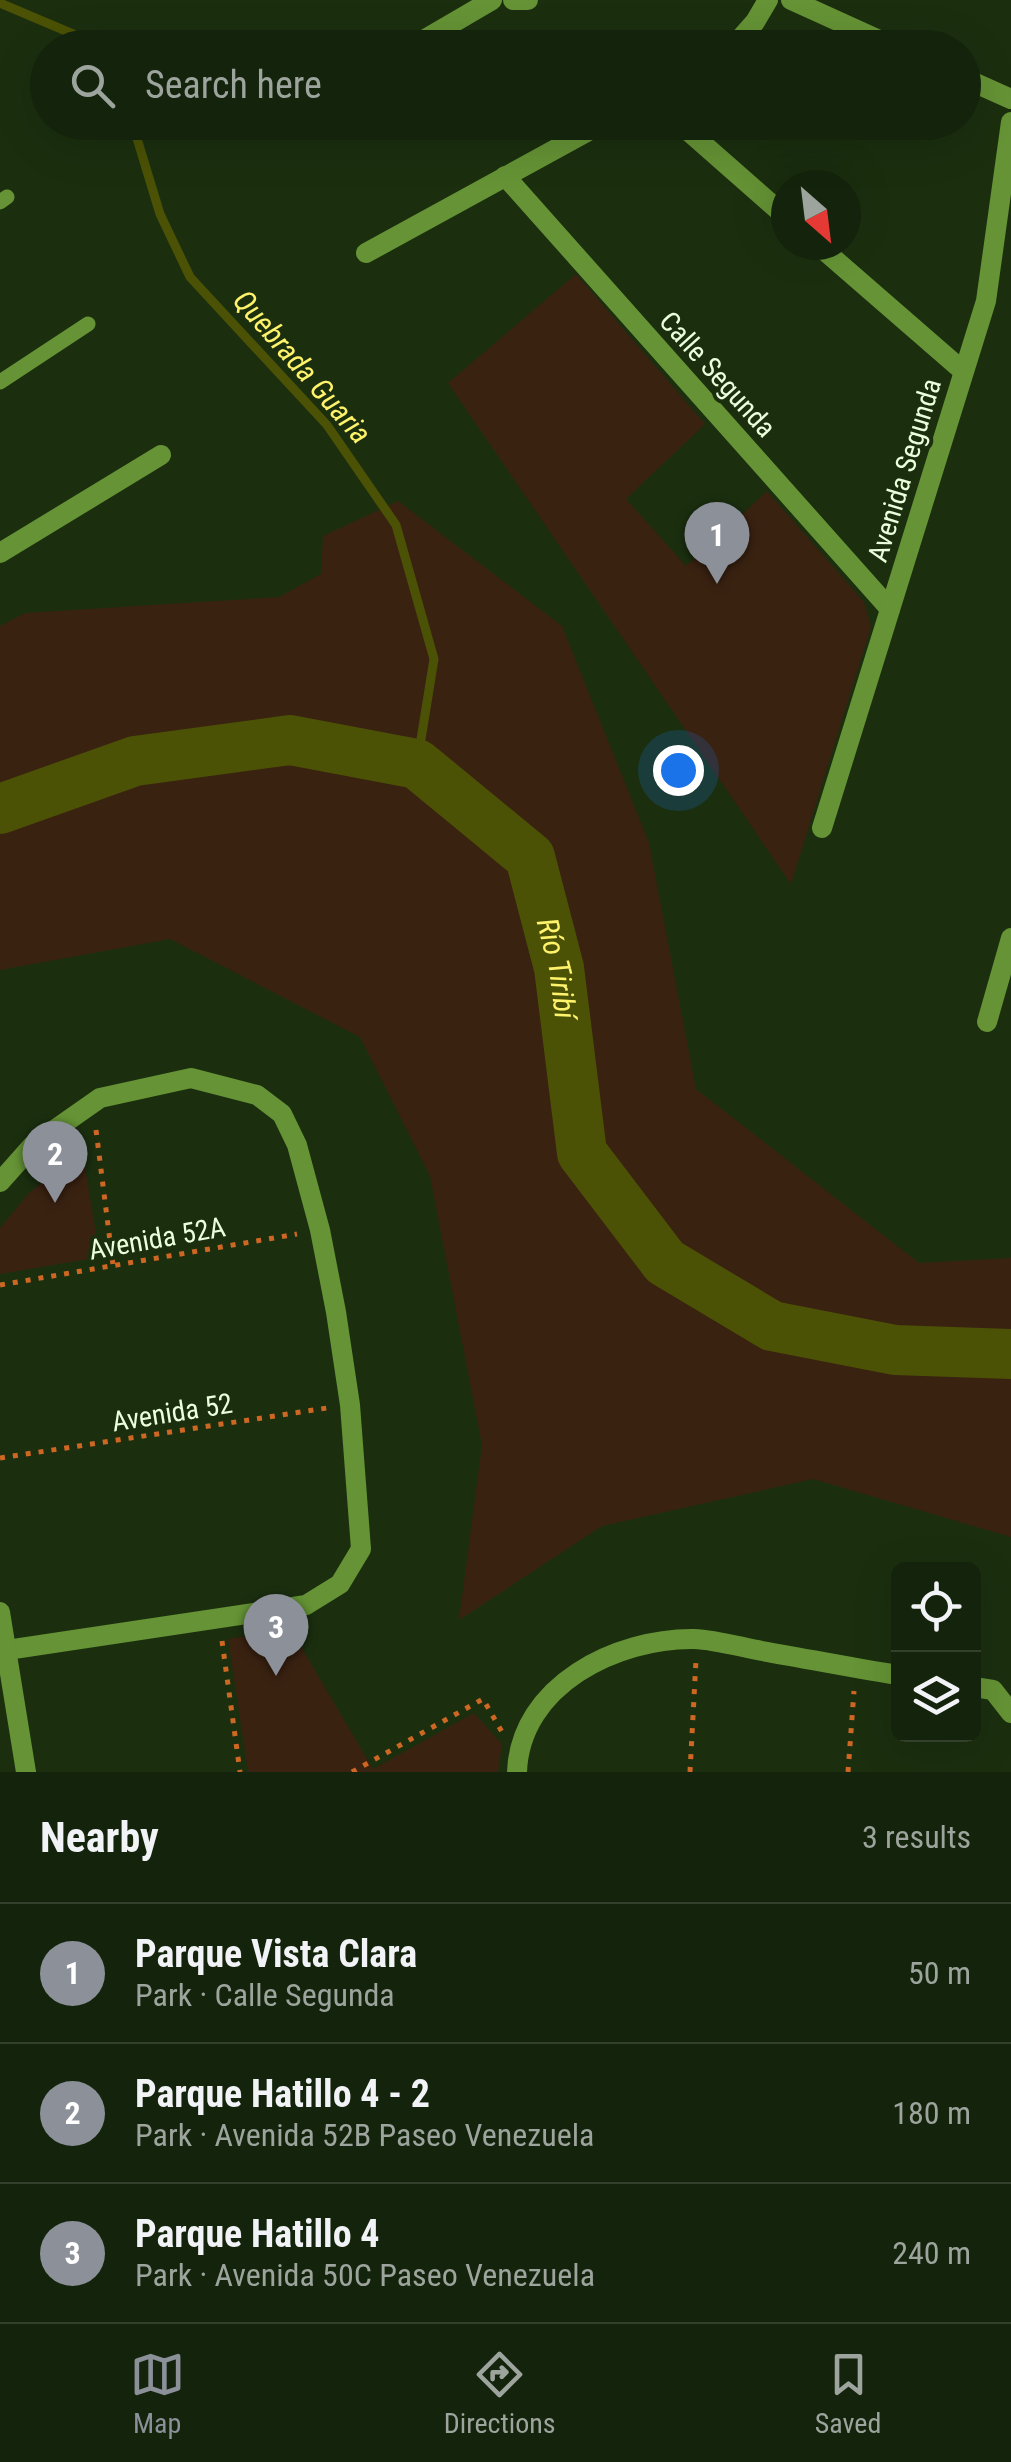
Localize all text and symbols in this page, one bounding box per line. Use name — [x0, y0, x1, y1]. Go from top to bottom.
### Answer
search box — [30, 30, 981, 140]
icon: search — [65, 58, 120, 113]
text: Search here — [145, 63, 322, 107]
north arrow — [771, 170, 861, 260]
water label: Quebrada Guaria — [226, 283, 378, 450]
street label: Calle Segunda — [653, 305, 783, 444]
street label: Avenida Segunda — [861, 374, 948, 566]
pin: 1 — [684, 502, 750, 584]
your location — [653, 745, 704, 796]
water label: Río Tiribí — [530, 914, 584, 1025]
pin: 2 — [22, 1120, 88, 1203]
street label: Avenida 52A — [86, 1210, 228, 1267]
street label: Avenida 52 — [109, 1387, 235, 1438]
map controls — [891, 1562, 981, 1742]
button: locate — [891, 1562, 981, 1652]
pin: 3 — [244, 1594, 308, 1676]
button: layers — [891, 1652, 981, 1742]
text: Nearby — [40, 1813, 159, 1862]
text: 3 results — [862, 1818, 971, 1856]
text: Parque Vista Clara — [135, 1932, 417, 1976]
text: 1 — [64, 1954, 81, 1992]
text: 50 m — [908, 1954, 971, 1992]
text: Park · Calle Segunda — [135, 1976, 395, 2014]
text: Parque Hatillo 4 - 2 — [135, 2072, 430, 2116]
text: 2 — [64, 2094, 81, 2132]
text: 180 m — [892, 2094, 971, 2132]
text: Park · Avenida 52B Paseo Venezuela — [135, 2116, 594, 2154]
text: Parque Hatillo 4 — [135, 2212, 380, 2256]
text: 3 — [64, 2234, 81, 2272]
text: 240 m — [892, 2234, 971, 2272]
text: Park · Avenida 50C Paseo Venezuela — [135, 2256, 595, 2294]
tab: Map — [130, 2347, 185, 2440]
tab: Directions — [444, 2347, 556, 2440]
tab: Saved — [815, 2347, 881, 2440]

